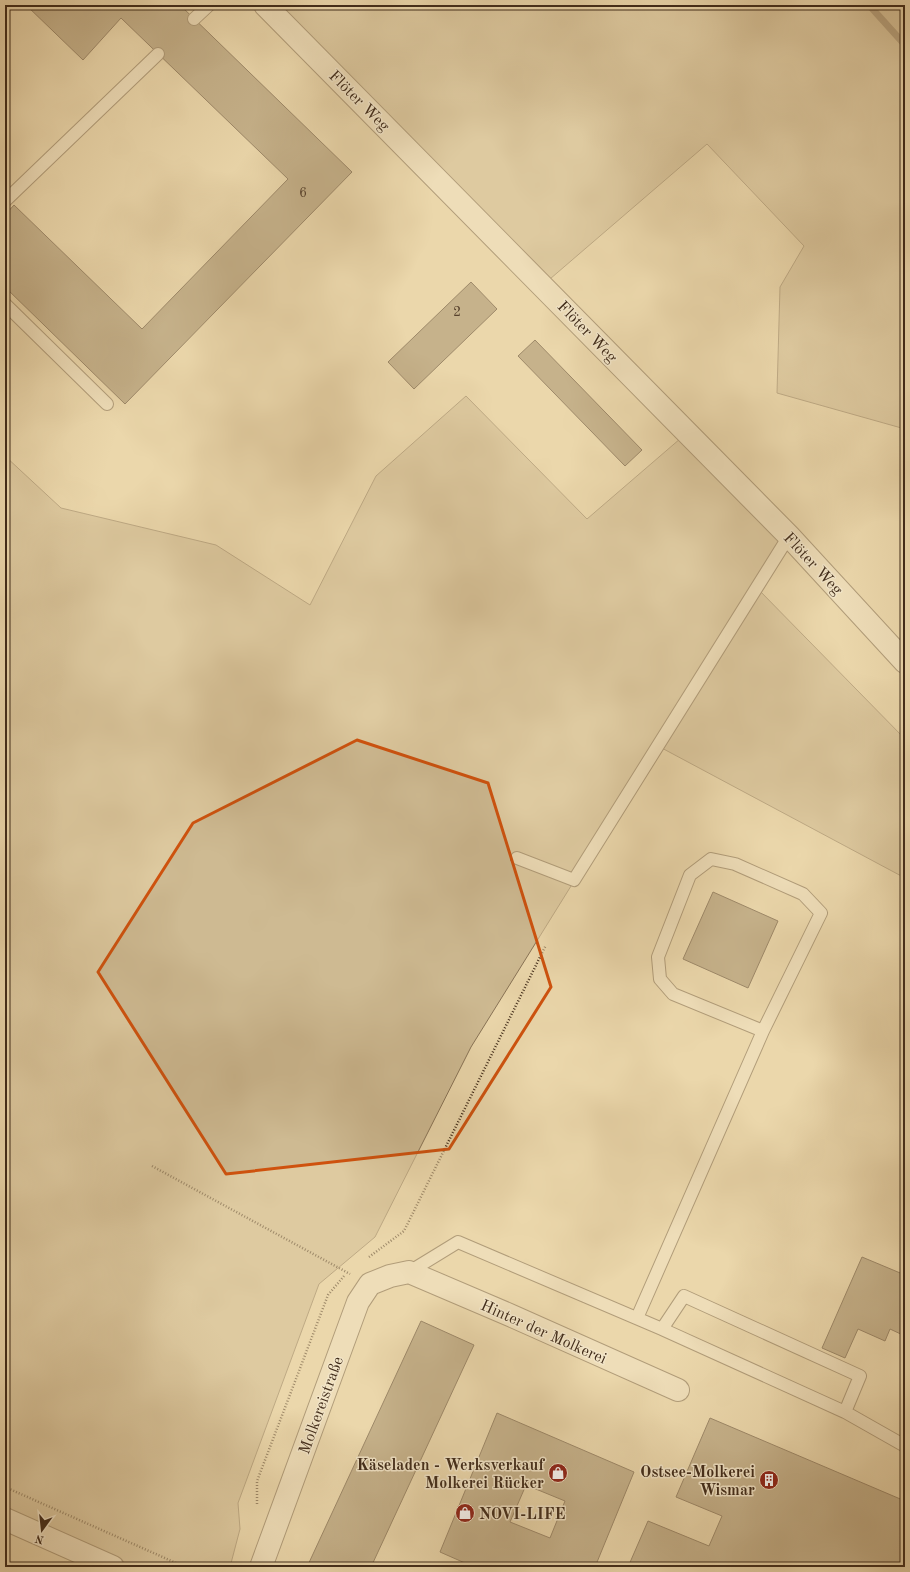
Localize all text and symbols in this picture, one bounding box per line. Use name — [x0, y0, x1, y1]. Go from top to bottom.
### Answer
street label: Flöter Weg — [325, 68, 392, 135]
house number: 6 — [299, 186, 307, 200]
street label: Flöter Weg — [553, 299, 620, 366]
house number: 2 — [453, 305, 461, 319]
street label: Flöter Weg — [780, 530, 845, 599]
street label: Hinter der Molkerei — [478, 1298, 609, 1368]
street label: Molkereistraße — [297, 1355, 347, 1457]
place label: Käseladen - Werksverkauf Molkerei Rücker — [357, 1458, 545, 1492]
shop icon: Käseladen - Werksverkauf Molkerei Rücker — [547, 1462, 569, 1484]
place label: Ostsee-Molkerei Wismar — [640, 1465, 755, 1499]
building icon: Ostsee-Molkerei Wismar — [758, 1469, 780, 1491]
shop icon: NOVI-LIFE — [454, 1502, 476, 1524]
place label: NOVI-LIFE — [479, 1507, 566, 1523]
north arrow — [22, 1510, 62, 1550]
text: N — [34, 1532, 45, 1545]

